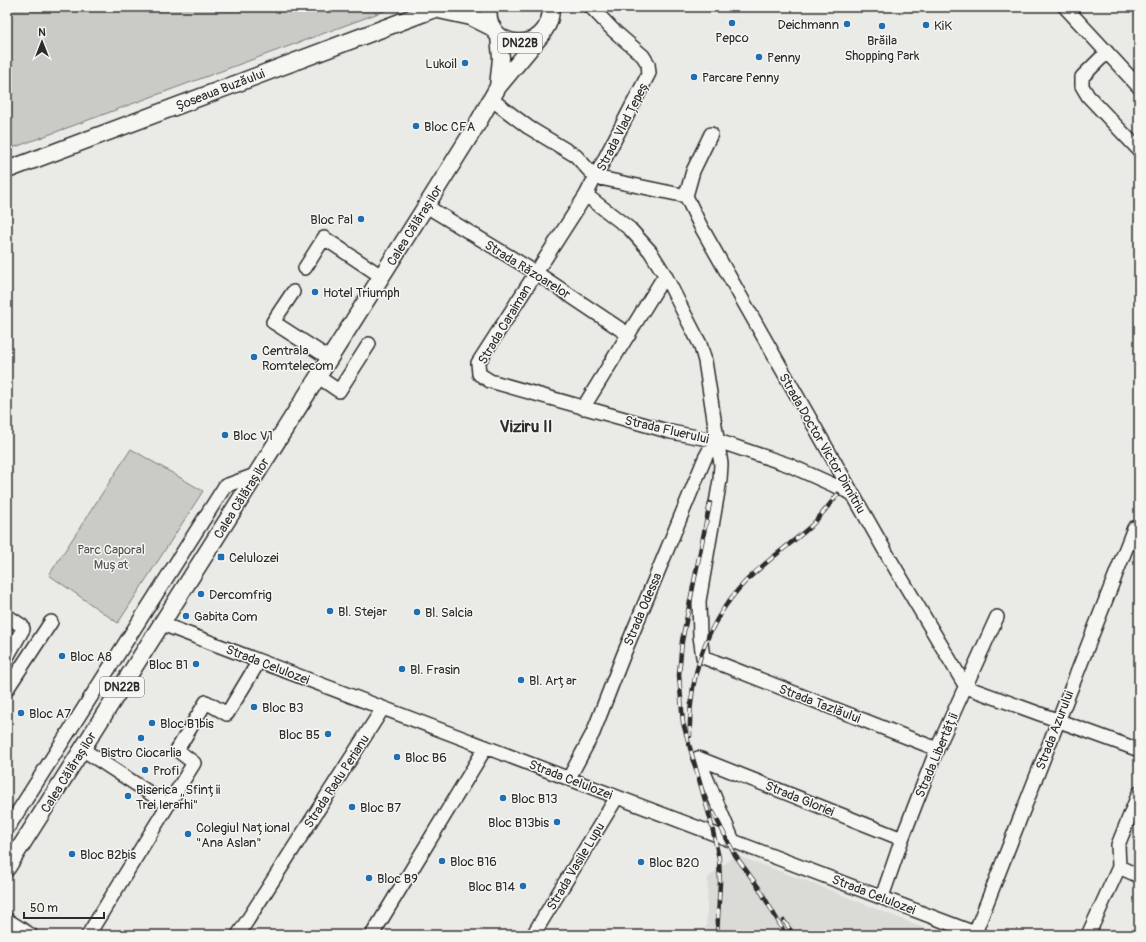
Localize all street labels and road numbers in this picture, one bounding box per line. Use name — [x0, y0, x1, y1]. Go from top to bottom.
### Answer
road number: DN22B — [498, 33, 542, 53]
street label: Șoseaua Buzăului — [174, 66, 267, 114]
street label: Strada Vlad Țepeș — [593, 79, 652, 174]
street label: Calea Călărașilor — [384, 182, 446, 269]
street label: Strada Răzoarelor — [482, 237, 574, 303]
street label: Strada Caraiman — [475, 282, 535, 367]
street label: Strada Doctor Victor Dimitriu — [775, 371, 869, 516]
street label: Strada Fluerului — [623, 413, 710, 447]
street label: Calea Călărașilor — [211, 455, 273, 542]
street label: Strada Odessa — [620, 571, 665, 648]
street label: Strada Celulozei — [224, 642, 312, 688]
road number: DN22B — [100, 677, 144, 697]
street label: Strada Tazlăului — [776, 681, 863, 727]
street label: Strada Azurului — [1033, 689, 1077, 772]
street label: Strada Libertății — [912, 711, 962, 800]
street label: Calea Călărașilor — [38, 729, 100, 816]
street label: Strada Radu Perianu — [301, 732, 373, 831]
street label: Strada Celulozei — [527, 757, 615, 803]
street label: Strada Gloriei — [763, 778, 836, 820]
street label: Strada Vasile Lupu — [543, 820, 608, 913]
street label: Strada Celulozei — [830, 872, 918, 918]

